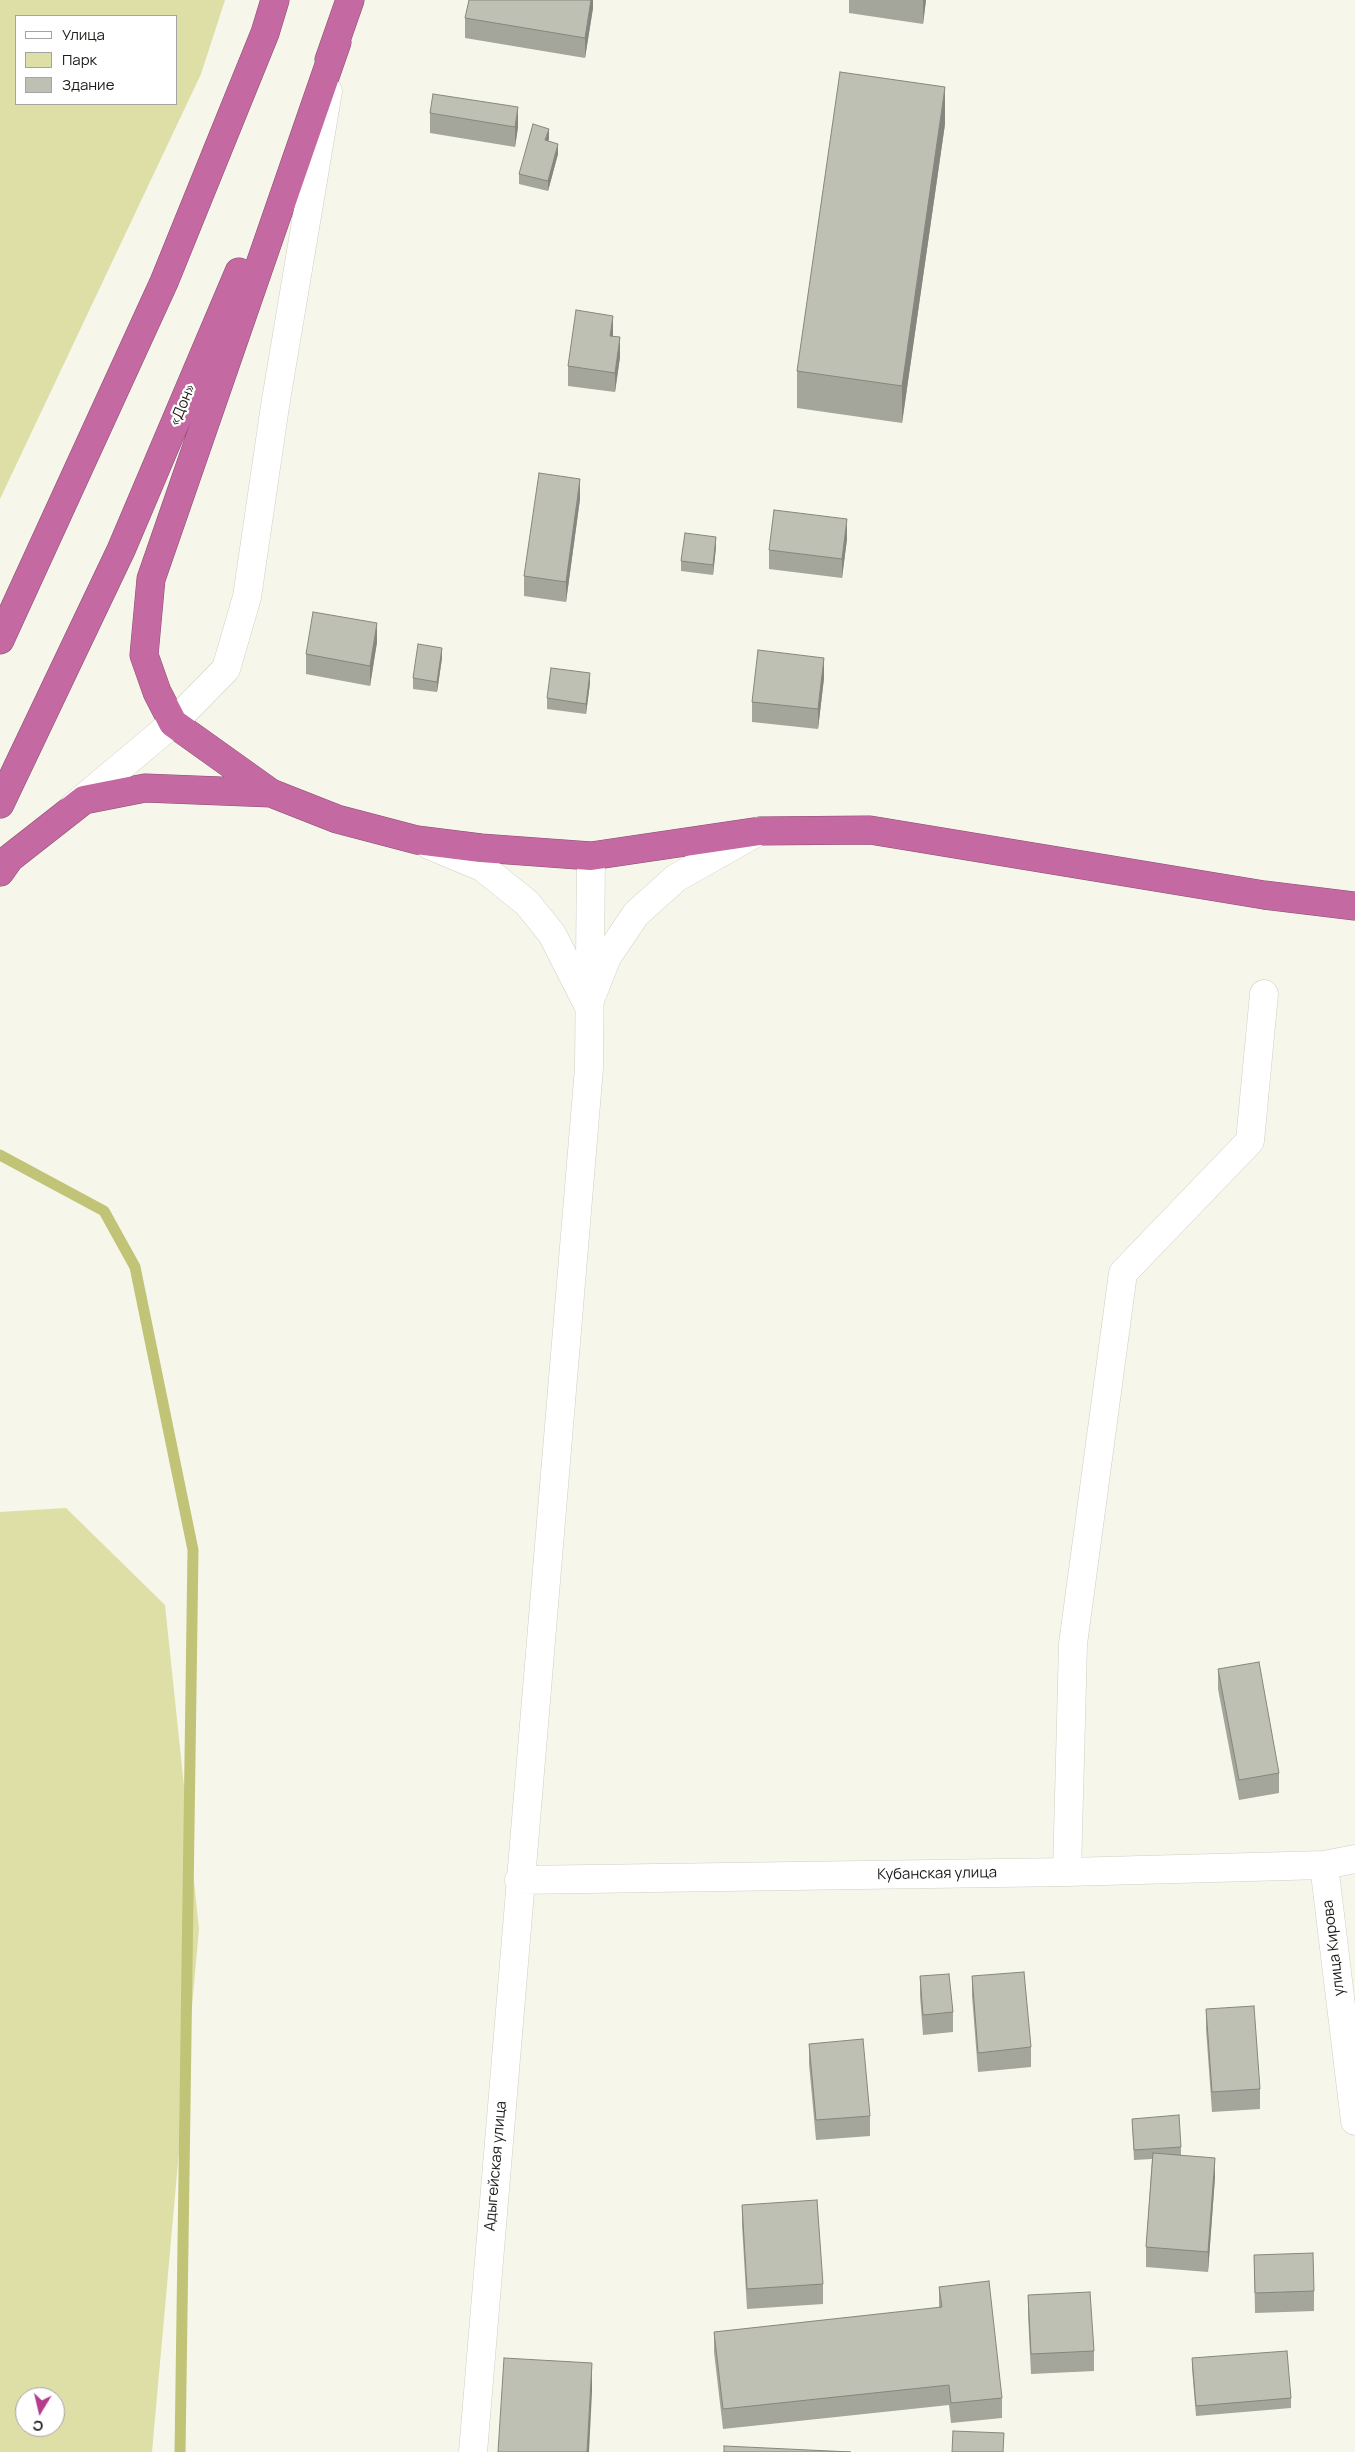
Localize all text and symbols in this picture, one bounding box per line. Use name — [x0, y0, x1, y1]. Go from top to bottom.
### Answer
legend — [15, 15, 178, 105]
text: Улица — [62, 24, 105, 45]
text: Парк — [62, 49, 97, 70]
text: Здание — [62, 74, 114, 95]
street label: «Дон» — [166, 381, 200, 429]
street label: Кубанская улица — [877, 1864, 997, 1884]
street label: улица Кирова — [1319, 1899, 1349, 1997]
street label: Адыгейская улица — [481, 2100, 511, 2232]
north arrow — [15, 2387, 65, 2437]
text: С — [31, 2416, 44, 2437]

